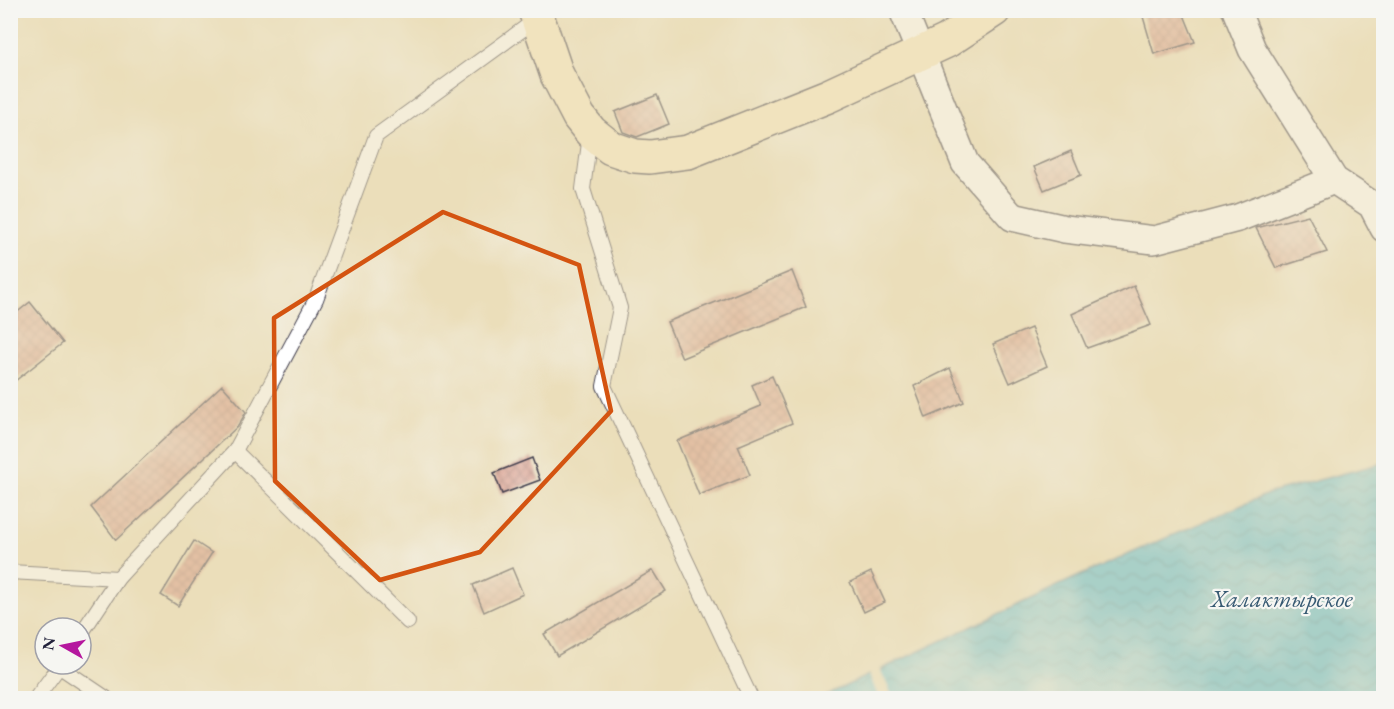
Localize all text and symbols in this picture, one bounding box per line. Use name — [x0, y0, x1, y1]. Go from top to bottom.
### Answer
water label: Халактырское — [1209, 583, 1354, 614]
north arrow — [33, 616, 93, 676]
text: N — [37, 636, 60, 652]

